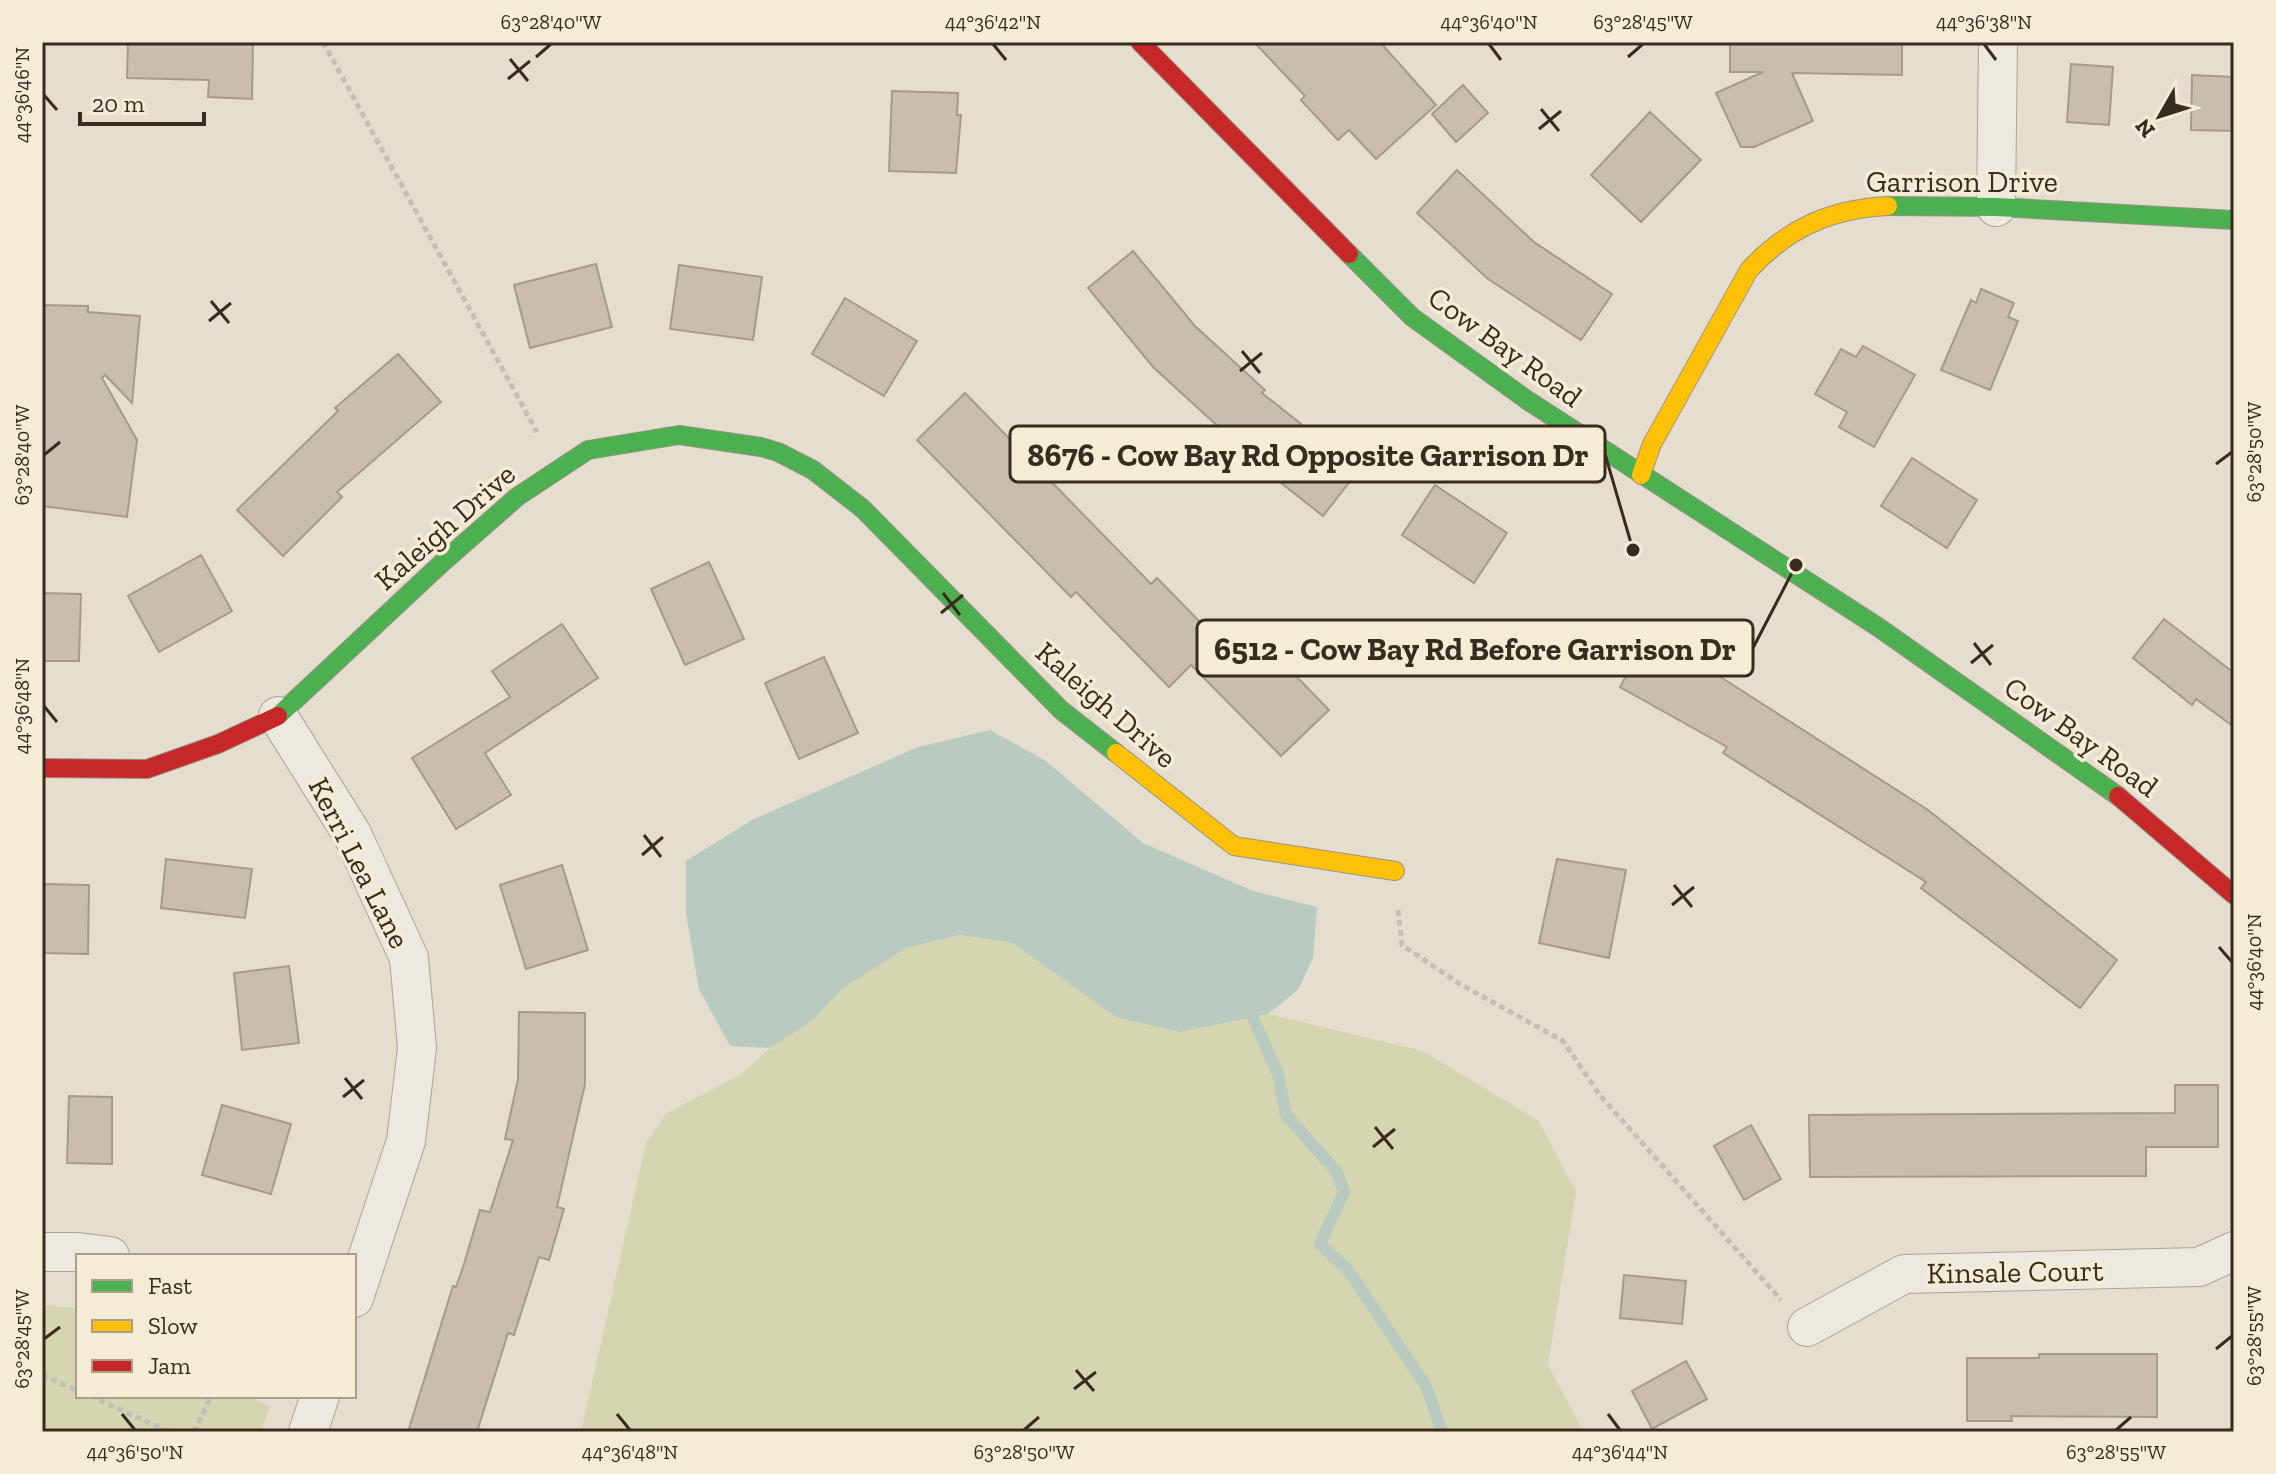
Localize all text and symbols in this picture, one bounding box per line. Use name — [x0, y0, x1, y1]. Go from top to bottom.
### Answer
text: 63°28'40"W — [501, 10, 602, 34]
text: 44°36'42"N — [945, 10, 1041, 34]
text: 44°36'40"N — [1440, 10, 1538, 34]
text: 63°28'45"W — [1593, 10, 1693, 34]
text: 44°36'38"N — [1936, 10, 2032, 34]
text: 44°36'46"N — [10, 47, 34, 143]
scale bar — [80, 76, 204, 126]
north arrow — [2120, 76, 2200, 156]
text: 20 m — [92, 89, 145, 118]
text: N — [2129, 113, 2161, 143]
street label: Garrison Drive — [1866, 164, 2058, 200]
street label: Cow Bay Road — [1421, 279, 1589, 415]
text: 63°28'50"W — [2242, 401, 2266, 503]
text: 63°28'40"W — [10, 404, 34, 505]
callout: 8676 - Cow Bay Rd Opposite Garrison Dr — [1010, 426, 1605, 482]
text: 8676 - Cow Bay Rd Opposite Garrison Dr — [1027, 436, 1589, 474]
street label: Kaleigh Drive — [367, 456, 523, 598]
callout: 6512 - Cow Bay Rd Before Garrison Dr — [1197, 620, 1753, 676]
text: 6512 - Cow Bay Rd Before Garrison Dr — [1214, 630, 1736, 668]
street label: Kaleigh Drive — [1028, 634, 1184, 776]
text: 44°36'48"N — [10, 658, 34, 754]
street label: Cow Bay Road — [1997, 669, 2165, 805]
street label: Kerri Lea Lane — [300, 771, 418, 955]
text: 44°36'40"N — [2242, 913, 2266, 1011]
street label: Kinsale Court — [1926, 1252, 2104, 1292]
legend — [76, 1254, 356, 1398]
text: Fast — [148, 1271, 192, 1300]
text: 63°28'55"W — [2242, 1286, 2266, 1386]
text: 63°28'45"W — [10, 1289, 34, 1389]
text: Slow — [148, 1311, 198, 1340]
text: Jam — [148, 1351, 191, 1380]
text: 44°36'50"N — [86, 1440, 184, 1464]
text: 44°36'48"N — [582, 1440, 678, 1464]
text: 63°28'50"W — [973, 1440, 1075, 1464]
text: 44°36'44"N — [1572, 1440, 1668, 1464]
text: 63°28'55"W — [2066, 1440, 2166, 1464]

